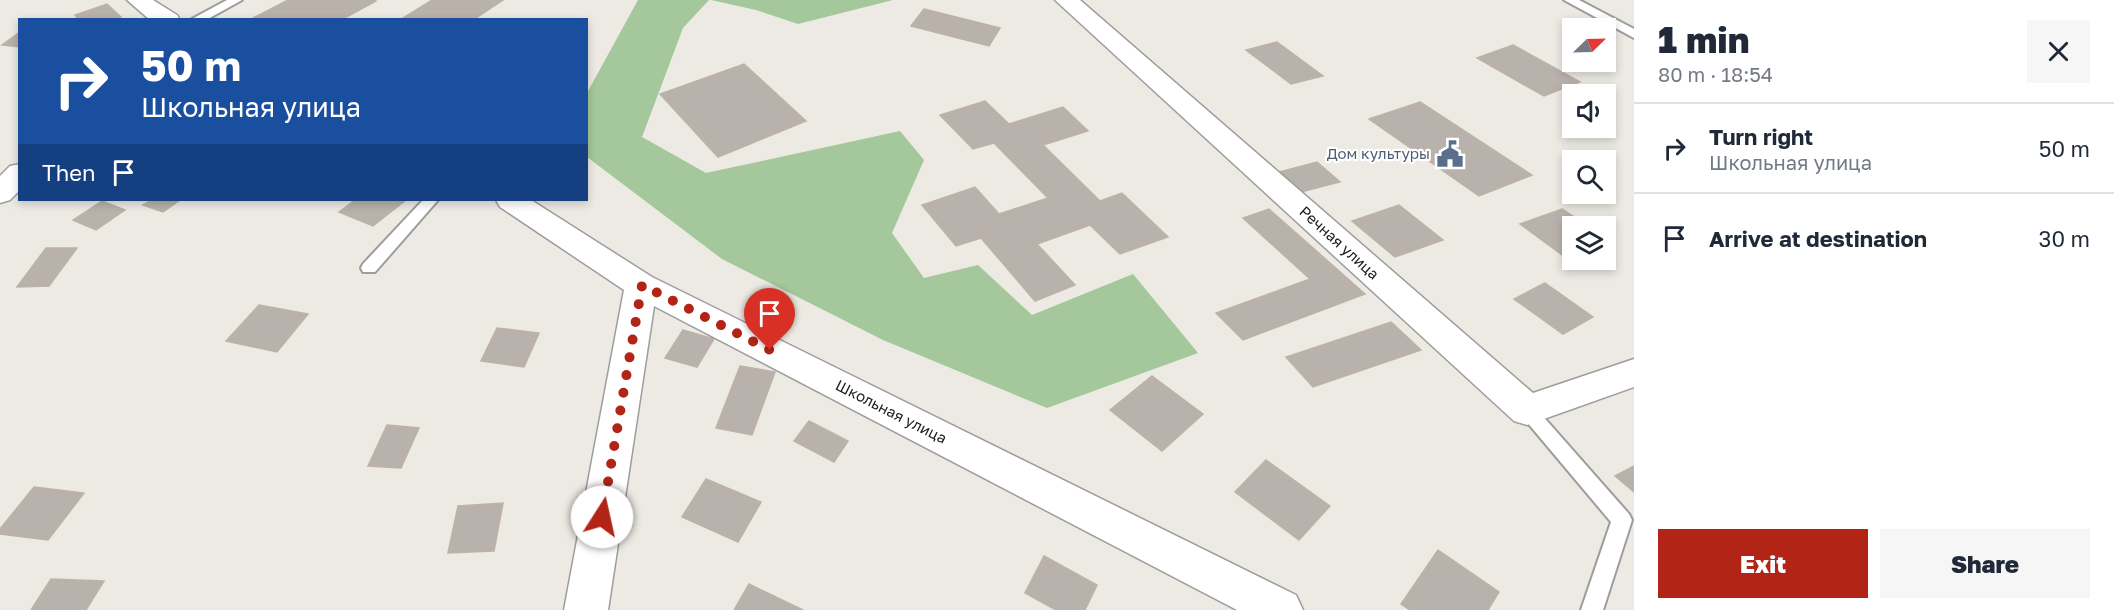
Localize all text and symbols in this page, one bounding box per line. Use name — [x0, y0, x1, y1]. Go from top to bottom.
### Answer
north arrow — [1562, 18, 1616, 72]
map controls — [1562, 18, 1616, 270]
text: 1 min — [1658, 18, 1749, 61]
button: close — [2027, 20, 2090, 83]
text: 50 m — [141, 40, 241, 90]
icon: right — [42, 42, 120, 120]
text: 80 m · 18:54 — [1658, 62, 1773, 86]
button: sound — [1562, 84, 1616, 138]
text: Школьная улица — [141, 91, 361, 123]
text: Turn right — [1709, 123, 1813, 150]
icon: right — [1658, 132, 1691, 165]
text: 50 m — [2039, 135, 2090, 162]
public building icon: Дом культуры — [1435, 139, 1465, 169]
place label: Дом культуры — [1327, 144, 1430, 162]
button: search — [1562, 150, 1616, 204]
text: Школьная улица — [1709, 150, 1872, 174]
icon: arrive — [107, 156, 140, 189]
text: Then — [42, 159, 95, 186]
street label: Речная улица — [1296, 202, 1383, 283]
button: layers — [1562, 216, 1616, 270]
icon: arrive — [1658, 222, 1691, 255]
text: Arrive at destination — [1709, 225, 1927, 252]
text: 30 m — [2039, 225, 2090, 252]
pin — [744, 288, 795, 350]
icon: arrive — [753, 297, 786, 330]
street label: Школьная улица — [833, 375, 950, 447]
position arrow — [570, 485, 634, 549]
button: Exit — [1658, 529, 1868, 598]
button: Share — [1880, 529, 2090, 598]

